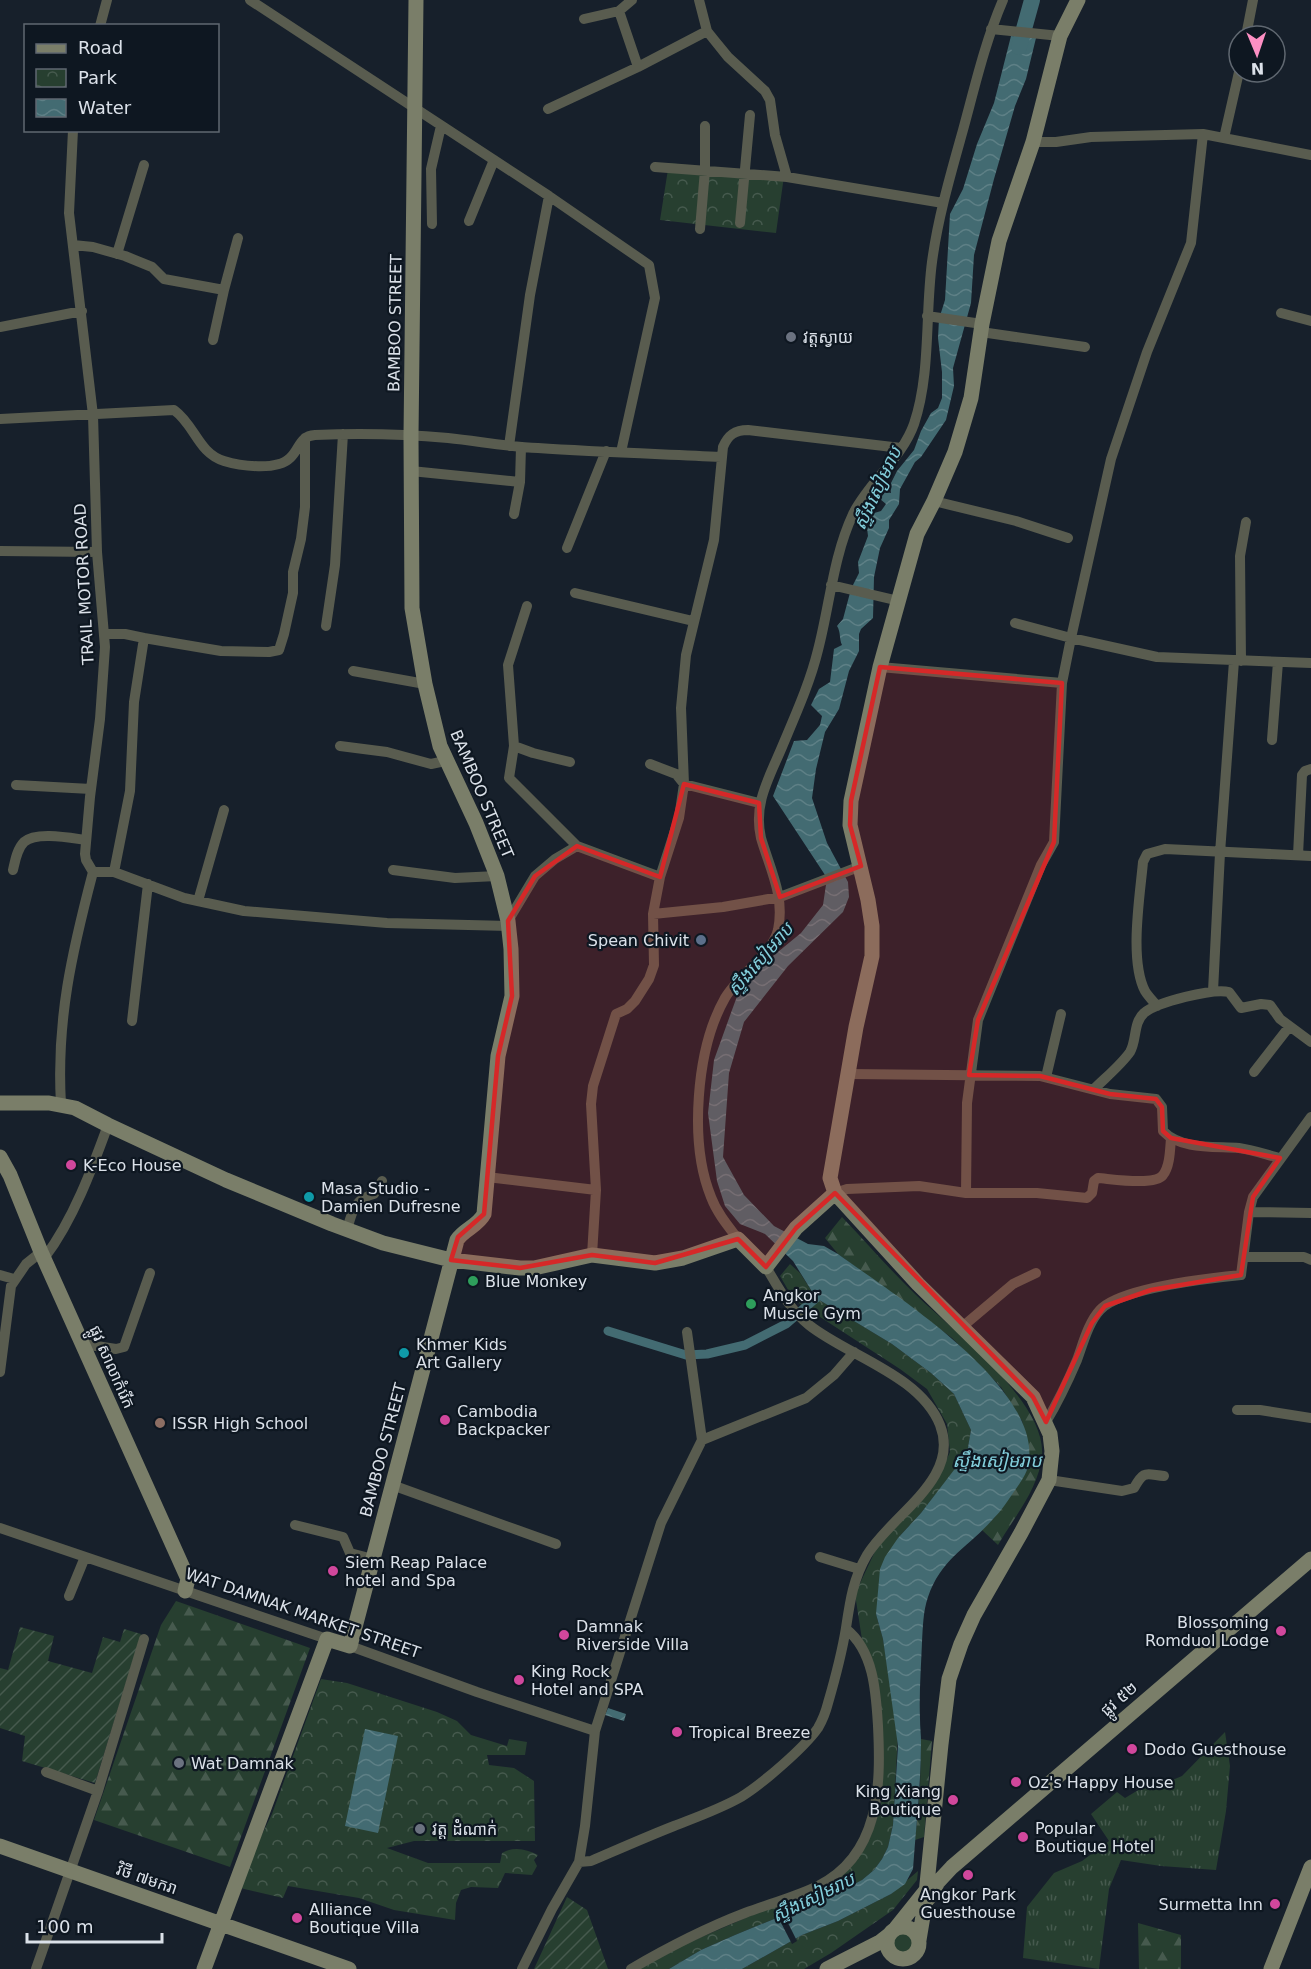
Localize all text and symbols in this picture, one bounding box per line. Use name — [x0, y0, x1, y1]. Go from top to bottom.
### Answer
legend — [24, 24, 219, 132]
north arrow — [1227, 24, 1287, 84]
text: Road — [78, 37, 123, 58]
text: N — [1250, 59, 1265, 78]
text: Park — [78, 67, 117, 88]
text: Water — [78, 97, 132, 118]
street label: BAMBOO STREET — [384, 254, 406, 392]
place label: វត្តស្វាយ — [803, 328, 853, 347]
marker: វត្តស្វាយ — [784, 330, 798, 344]
water label: ស្ទឹងសៀមរាប — [848, 441, 907, 533]
street label: TRAIL MOTOR ROAD — [70, 503, 98, 666]
street label: BAMBOO STREET — [446, 727, 518, 861]
water label: ស្ទឹងសៀមរាប — [722, 917, 799, 1000]
place label: Spean Chivit — [588, 931, 689, 950]
marker: Spean Chivit — [694, 933, 708, 947]
place label: K-Eco House — [83, 1156, 182, 1175]
marker: K-Eco House — [64, 1158, 78, 1172]
place label: Masa Studio - Damien Dufresne — [321, 1179, 461, 1216]
marker: Masa Studio - Damien Dufresne — [302, 1190, 316, 1204]
place label: Blue Monkey — [485, 1272, 587, 1291]
marker: Blue Monkey — [466, 1274, 480, 1288]
place label: Angkor Muscle Gym — [763, 1286, 861, 1323]
marker: Angkor Muscle Gym — [744, 1297, 758, 1311]
street label: ផ្លូវ សាលាកំរើក — [81, 1322, 139, 1413]
place label: Khmer Kids Art Gallery — [416, 1335, 507, 1372]
marker: Khmer Kids Art Gallery — [397, 1346, 411, 1360]
street label: BAMBOO STREET — [356, 1381, 410, 1519]
place label: Cambodia Backpacker — [457, 1402, 550, 1439]
marker: Cambodia Backpacker — [438, 1413, 452, 1427]
place label: ISSR High School — [172, 1414, 308, 1433]
marker: ISSR High School — [153, 1416, 167, 1430]
water label: ស្ទឹងសៀមរាប — [952, 1449, 1043, 1472]
place label: Siem Reap Palace hotel and Spa — [345, 1553, 487, 1590]
street label: WAT DAMNAK MARKET STREET — [183, 1564, 423, 1662]
marker: Siem Reap Palace hotel and Spa — [326, 1564, 340, 1578]
place label: Blossoming Romduol Lodge — [1145, 1613, 1269, 1650]
place label: Damnak Riverside Villa — [576, 1617, 689, 1654]
marker: Blossoming Romduol Lodge — [1274, 1624, 1288, 1638]
marker: Damnak Riverside Villa — [557, 1628, 571, 1642]
place label: King Rock Hotel and SPA — [531, 1662, 643, 1699]
marker: King Rock Hotel and SPA — [512, 1673, 526, 1687]
street label: ផ្លូវ ៥២ — [1097, 1678, 1144, 1724]
place label: Tropical Breeze — [688, 1723, 810, 1742]
marker: Tropical Breeze — [670, 1725, 684, 1739]
place label: Dodo Guesthouse — [1144, 1740, 1286, 1759]
marker: Dodo Guesthouse — [1125, 1742, 1139, 1756]
place label: Wat Damnak — [191, 1754, 295, 1773]
marker: Wat Damnak — [172, 1756, 186, 1770]
place label: Oz's Happy House — [1028, 1773, 1174, 1792]
marker: Oz's Happy House — [1009, 1775, 1023, 1789]
place label: King Xiang Boutique — [855, 1782, 941, 1819]
marker: King Xiang Boutique — [946, 1793, 960, 1807]
place label: វត្ត ដំំណាក់ — [432, 1819, 497, 1839]
place label: Popular Boutique Hotel — [1035, 1819, 1154, 1856]
marker: វត្ត ដំំណាក់ — [413, 1822, 427, 1836]
marker: Popular Boutique Hotel — [1016, 1830, 1030, 1844]
street label: វិថី ៧មករា — [113, 1858, 180, 1898]
water label: ស្ទឹងសៀមរាប — [768, 1866, 860, 1927]
marker: Angkor Park Guesthouse — [961, 1868, 975, 1882]
place label: Angkor Park Guesthouse — [920, 1885, 1017, 1922]
place label: Surmetta Inn — [1159, 1895, 1263, 1914]
marker: Surmetta Inn — [1268, 1897, 1282, 1911]
place label: Alliance Boutique Villa — [309, 1900, 420, 1937]
scale bar — [27, 1906, 162, 1944]
marker: Alliance Boutique Villa — [290, 1911, 304, 1925]
text: 100 m — [36, 1916, 94, 1937]

